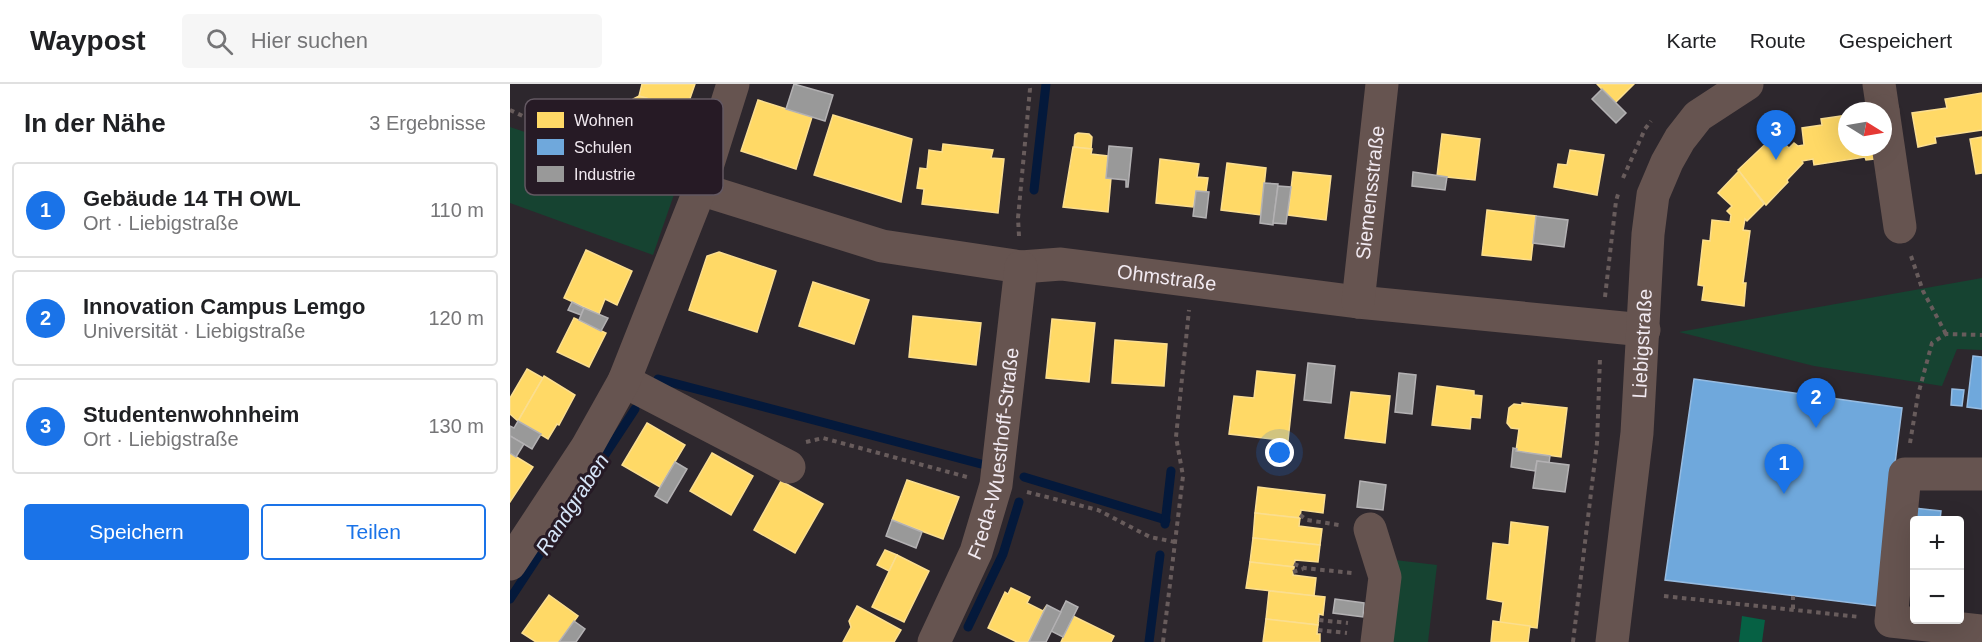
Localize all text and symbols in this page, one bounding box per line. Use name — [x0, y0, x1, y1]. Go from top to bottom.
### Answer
search box — [182, 14, 602, 68]
text: Waypost — [30, 25, 146, 56]
icon: search — [203, 25, 236, 58]
text: Hier suchen — [251, 28, 368, 53]
text: Karte — [1667, 29, 1717, 52]
text: Route — [1750, 29, 1806, 52]
text: Gespeichert — [1839, 29, 1952, 52]
legend — [525, 99, 723, 195]
north arrow — [1838, 102, 1892, 156]
text: In der Nähe — [24, 108, 166, 138]
pin: 3 — [1756, 110, 1796, 160]
text: 3 Ergebnisse — [369, 112, 486, 134]
text: Wohnen — [574, 112, 633, 129]
street label: Siemensstraße — [1352, 125, 1388, 261]
text: Schulen — [574, 139, 632, 156]
text: Industrie — [574, 166, 635, 183]
text: Gebäude 14 TH OWL — [83, 186, 301, 211]
text: 1 — [40, 199, 51, 221]
text: 110 m — [430, 199, 484, 221]
text: Ort · Liebigstraße — [83, 212, 239, 234]
street label: Ohmstraße — [1116, 260, 1218, 295]
street label: Liebigstraße — [1628, 288, 1656, 399]
text: Innovation Campus Lemgo — [83, 294, 365, 319]
text: 2 — [40, 307, 51, 329]
text: 120 m — [428, 307, 484, 329]
text: Universität · Liebigstraße — [83, 320, 305, 342]
street label: Freda-Wuesthoff-Straße — [963, 346, 1023, 563]
pin: 2 — [1796, 378, 1836, 428]
text: Studentenwohnheim — [83, 402, 299, 427]
text: 3 — [40, 415, 51, 437]
text: 130 m — [428, 415, 484, 437]
text: Ort · Liebigstraße — [83, 428, 239, 450]
your location — [1265, 438, 1294, 467]
pin: 1 — [1764, 444, 1804, 494]
water label: Randgraben — [531, 449, 613, 559]
button: Speichern — [24, 504, 249, 560]
button: Teilen — [261, 504, 486, 560]
map controls — [1910, 516, 1964, 624]
button: + — [1910, 516, 1964, 570]
button: − — [1910, 570, 1964, 624]

